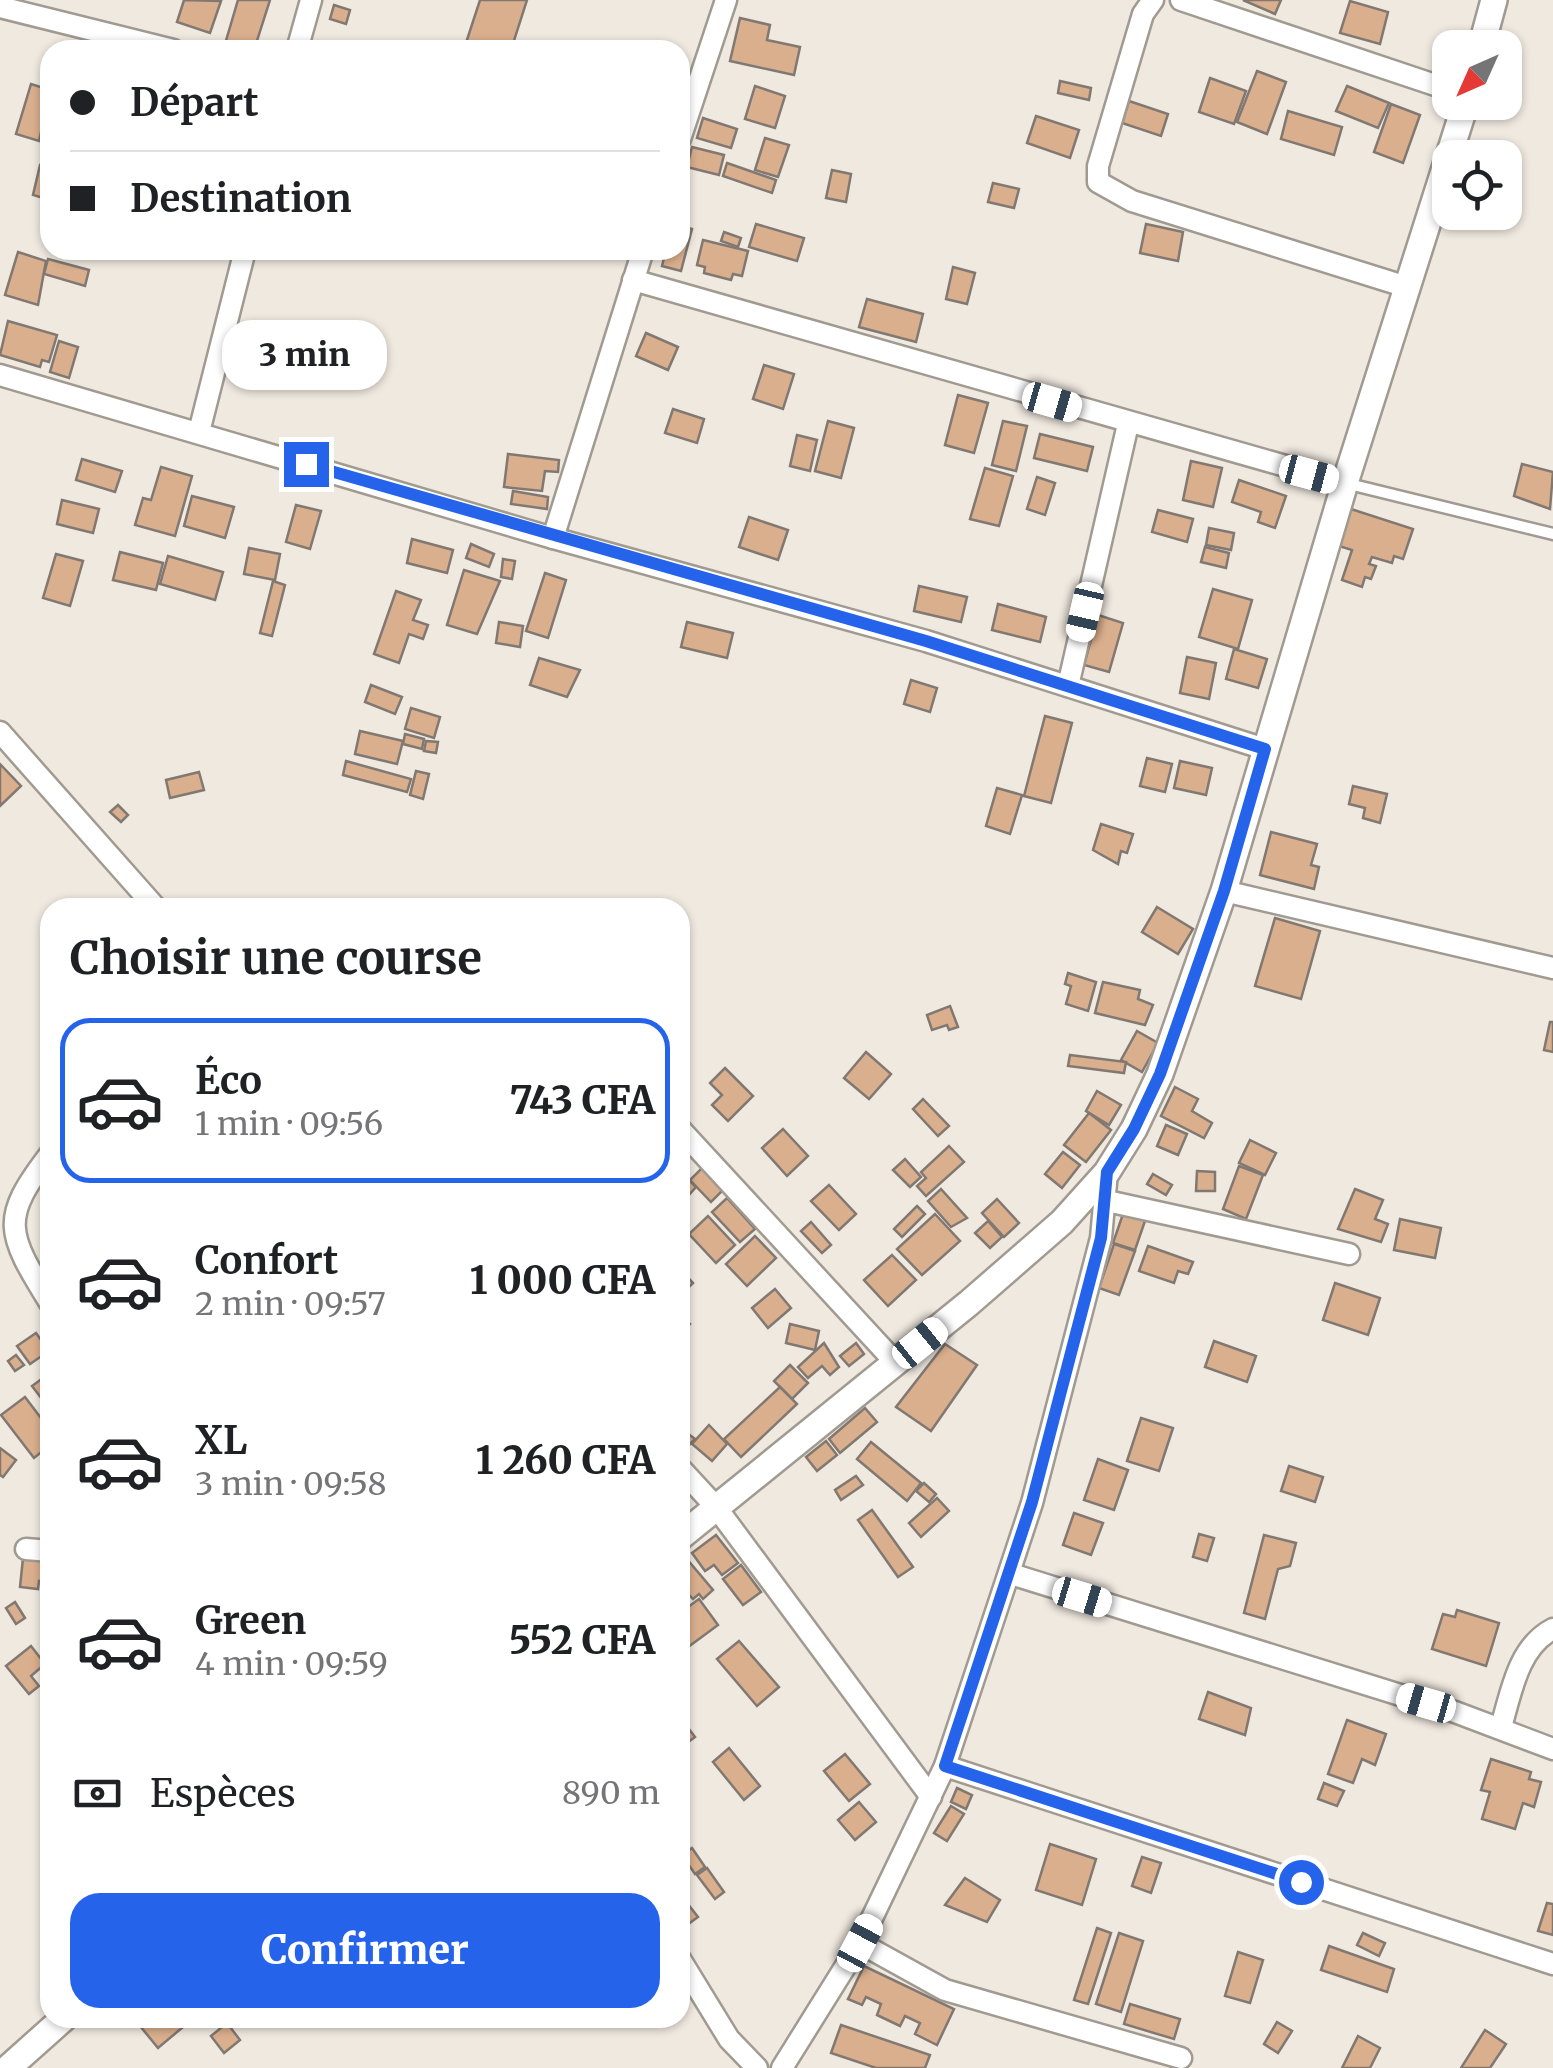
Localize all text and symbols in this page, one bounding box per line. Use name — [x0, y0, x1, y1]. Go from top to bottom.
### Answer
north arrow — [1432, 30, 1522, 120]
map controls — [1432, 30, 1522, 230]
text: Départ — [130, 79, 259, 126]
button: locate — [1432, 140, 1522, 230]
text: Destination — [130, 175, 352, 222]
callout: 3 min — [224, 319, 388, 389]
text: 3 min — [259, 335, 350, 375]
car — [1019, 379, 1085, 425]
route end — [284, 442, 329, 487]
car — [1276, 452, 1342, 496]
car — [1064, 579, 1106, 645]
text: Choisir une course — [70, 930, 482, 986]
icon: car — [75, 1056, 165, 1146]
text: Éco — [195, 1057, 262, 1104]
text: 743 CFA — [509, 1077, 655, 1124]
text: 1 min · 09:56 — [195, 1104, 383, 1144]
icon: car — [75, 1236, 165, 1326]
text: Confort — [195, 1237, 338, 1284]
text: 1 000 CFA — [470, 1257, 655, 1304]
text: 2 min · 09:57 — [195, 1284, 386, 1324]
car — [887, 1312, 953, 1374]
icon: car — [75, 1416, 165, 1506]
text: XL — [195, 1417, 247, 1464]
text: 1 260 CFA — [476, 1437, 655, 1484]
text: 3 min · 09:58 — [195, 1464, 386, 1504]
car — [1049, 1574, 1115, 1620]
icon: car — [75, 1596, 165, 1686]
text: Green — [195, 1597, 306, 1644]
text: 552 CFA — [509, 1617, 655, 1664]
text: 4 min · 09:59 — [195, 1644, 388, 1684]
car — [1393, 1680, 1459, 1726]
icon: cash — [70, 1766, 125, 1821]
text: Espèces — [150, 1770, 296, 1817]
text: 890 m — [562, 1773, 660, 1813]
route start — [1279, 1860, 1324, 1905]
button: Confirmer — [70, 1893, 660, 2008]
car — [833, 1909, 887, 1977]

